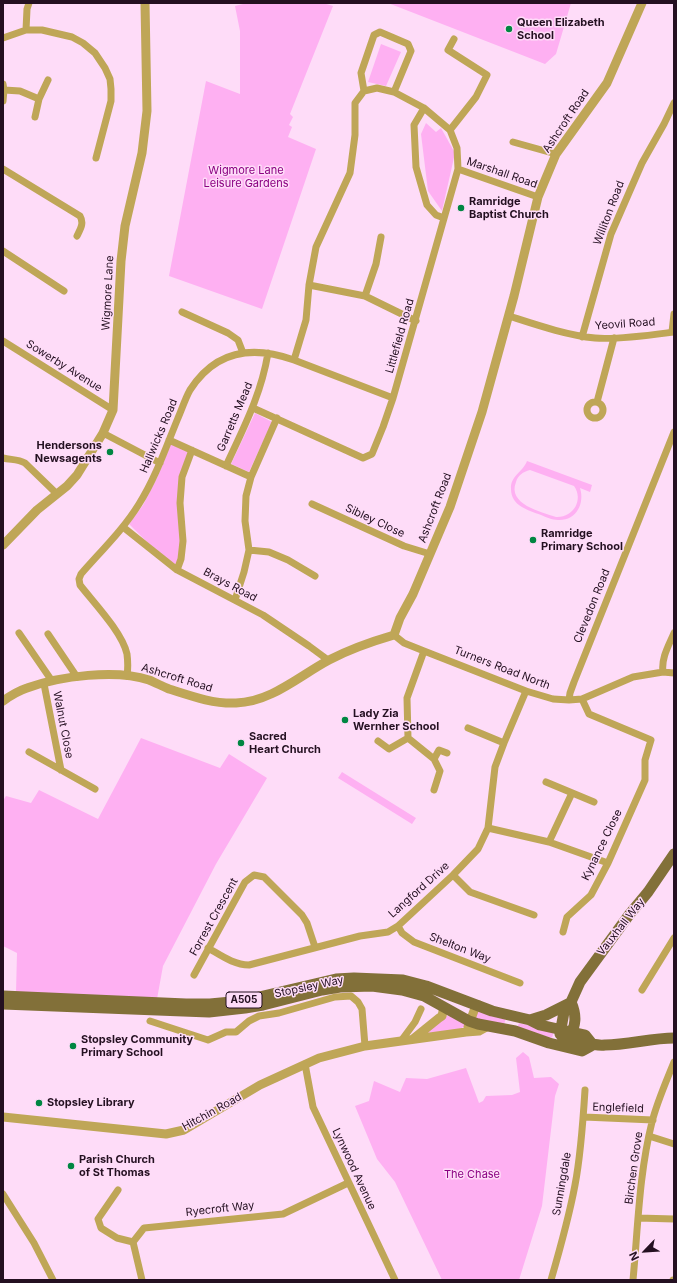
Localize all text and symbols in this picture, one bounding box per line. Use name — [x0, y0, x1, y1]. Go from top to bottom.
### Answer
place label: Queen Elizabeth School — [517, 16, 605, 42]
marker: Queen Elizabeth School — [504, 24, 514, 34]
street label: Ashcroft Road — [540, 87, 592, 155]
street label: Marshall Road — [465, 155, 539, 191]
park label: Wigmore Lane Leisure Gardens — [204, 164, 288, 190]
street label: Williton Road — [591, 179, 627, 247]
place label: Ramridge Baptist Church — [469, 195, 549, 221]
marker: Ramridge Baptist Church — [456, 203, 466, 213]
street label: Wigmore Lane — [99, 255, 117, 331]
street label: Littlefield Road — [383, 297, 417, 375]
street label: Yeovil Road — [594, 315, 656, 333]
street label: Sowerby Avenue — [23, 337, 105, 395]
street label: Garretts Mead — [214, 380, 256, 454]
street label: Hallwicks Road — [137, 397, 181, 475]
place label: Hendersons Newsagents — [35, 439, 102, 465]
marker: Hendersons Newsagents — [105, 447, 115, 457]
street label: Ashcroft Road — [416, 471, 454, 545]
street label: Sibley Close — [343, 501, 407, 541]
place label: Ramridge Primary School — [541, 527, 623, 553]
marker: Ramridge Primary School — [528, 535, 538, 545]
street label: Brays Road — [201, 565, 259, 605]
street label: Clevedon Road — [571, 567, 613, 645]
street label: Turners Road North — [452, 644, 552, 692]
street label: Ashcroft Road — [140, 661, 214, 695]
street label: Walnut Close — [50, 690, 76, 760]
place label: Lady Zia Wernher School — [353, 707, 439, 733]
marker: Lady Zia Wernher School — [340, 715, 350, 725]
place label: Sacred Heart Church — [249, 730, 321, 756]
marker: Sacred Heart Church — [236, 738, 246, 748]
street label: Kynance Close — [579, 807, 625, 883]
street label: Langford Drive — [386, 859, 452, 921]
street label: Forrest Crescent — [187, 876, 241, 958]
street label: Vauxhall Way — [594, 896, 648, 958]
street label: Shelton Way — [427, 930, 493, 966]
street label: Stopsley Way — [273, 973, 345, 1001]
road number: A505 — [226, 992, 262, 1008]
place label: Stopsley Community Primary School — [81, 1033, 193, 1059]
marker: Stopsley Community Primary School — [68, 1041, 78, 1051]
street label: Hitchin Road — [180, 1090, 244, 1134]
place label: Stopsley Library — [47, 1096, 135, 1110]
marker: Stopsley Library — [34, 1098, 44, 1108]
street label: Englefield — [592, 1101, 644, 1115]
street label: Lynwood Avenue — [329, 1126, 379, 1212]
street label: Birchen Grove — [622, 1131, 646, 1205]
street label: Sunningdale — [550, 1151, 574, 1217]
place label: Parish Church of St Thomas — [79, 1153, 155, 1179]
marker: Parish Church of St Thomas — [66, 1161, 76, 1171]
park label: The Chase — [444, 1168, 500, 1182]
street label: Ryecroft Way — [185, 1199, 255, 1219]
north arrow — [625, 1231, 665, 1271]
text: N — [626, 1249, 642, 1263]

